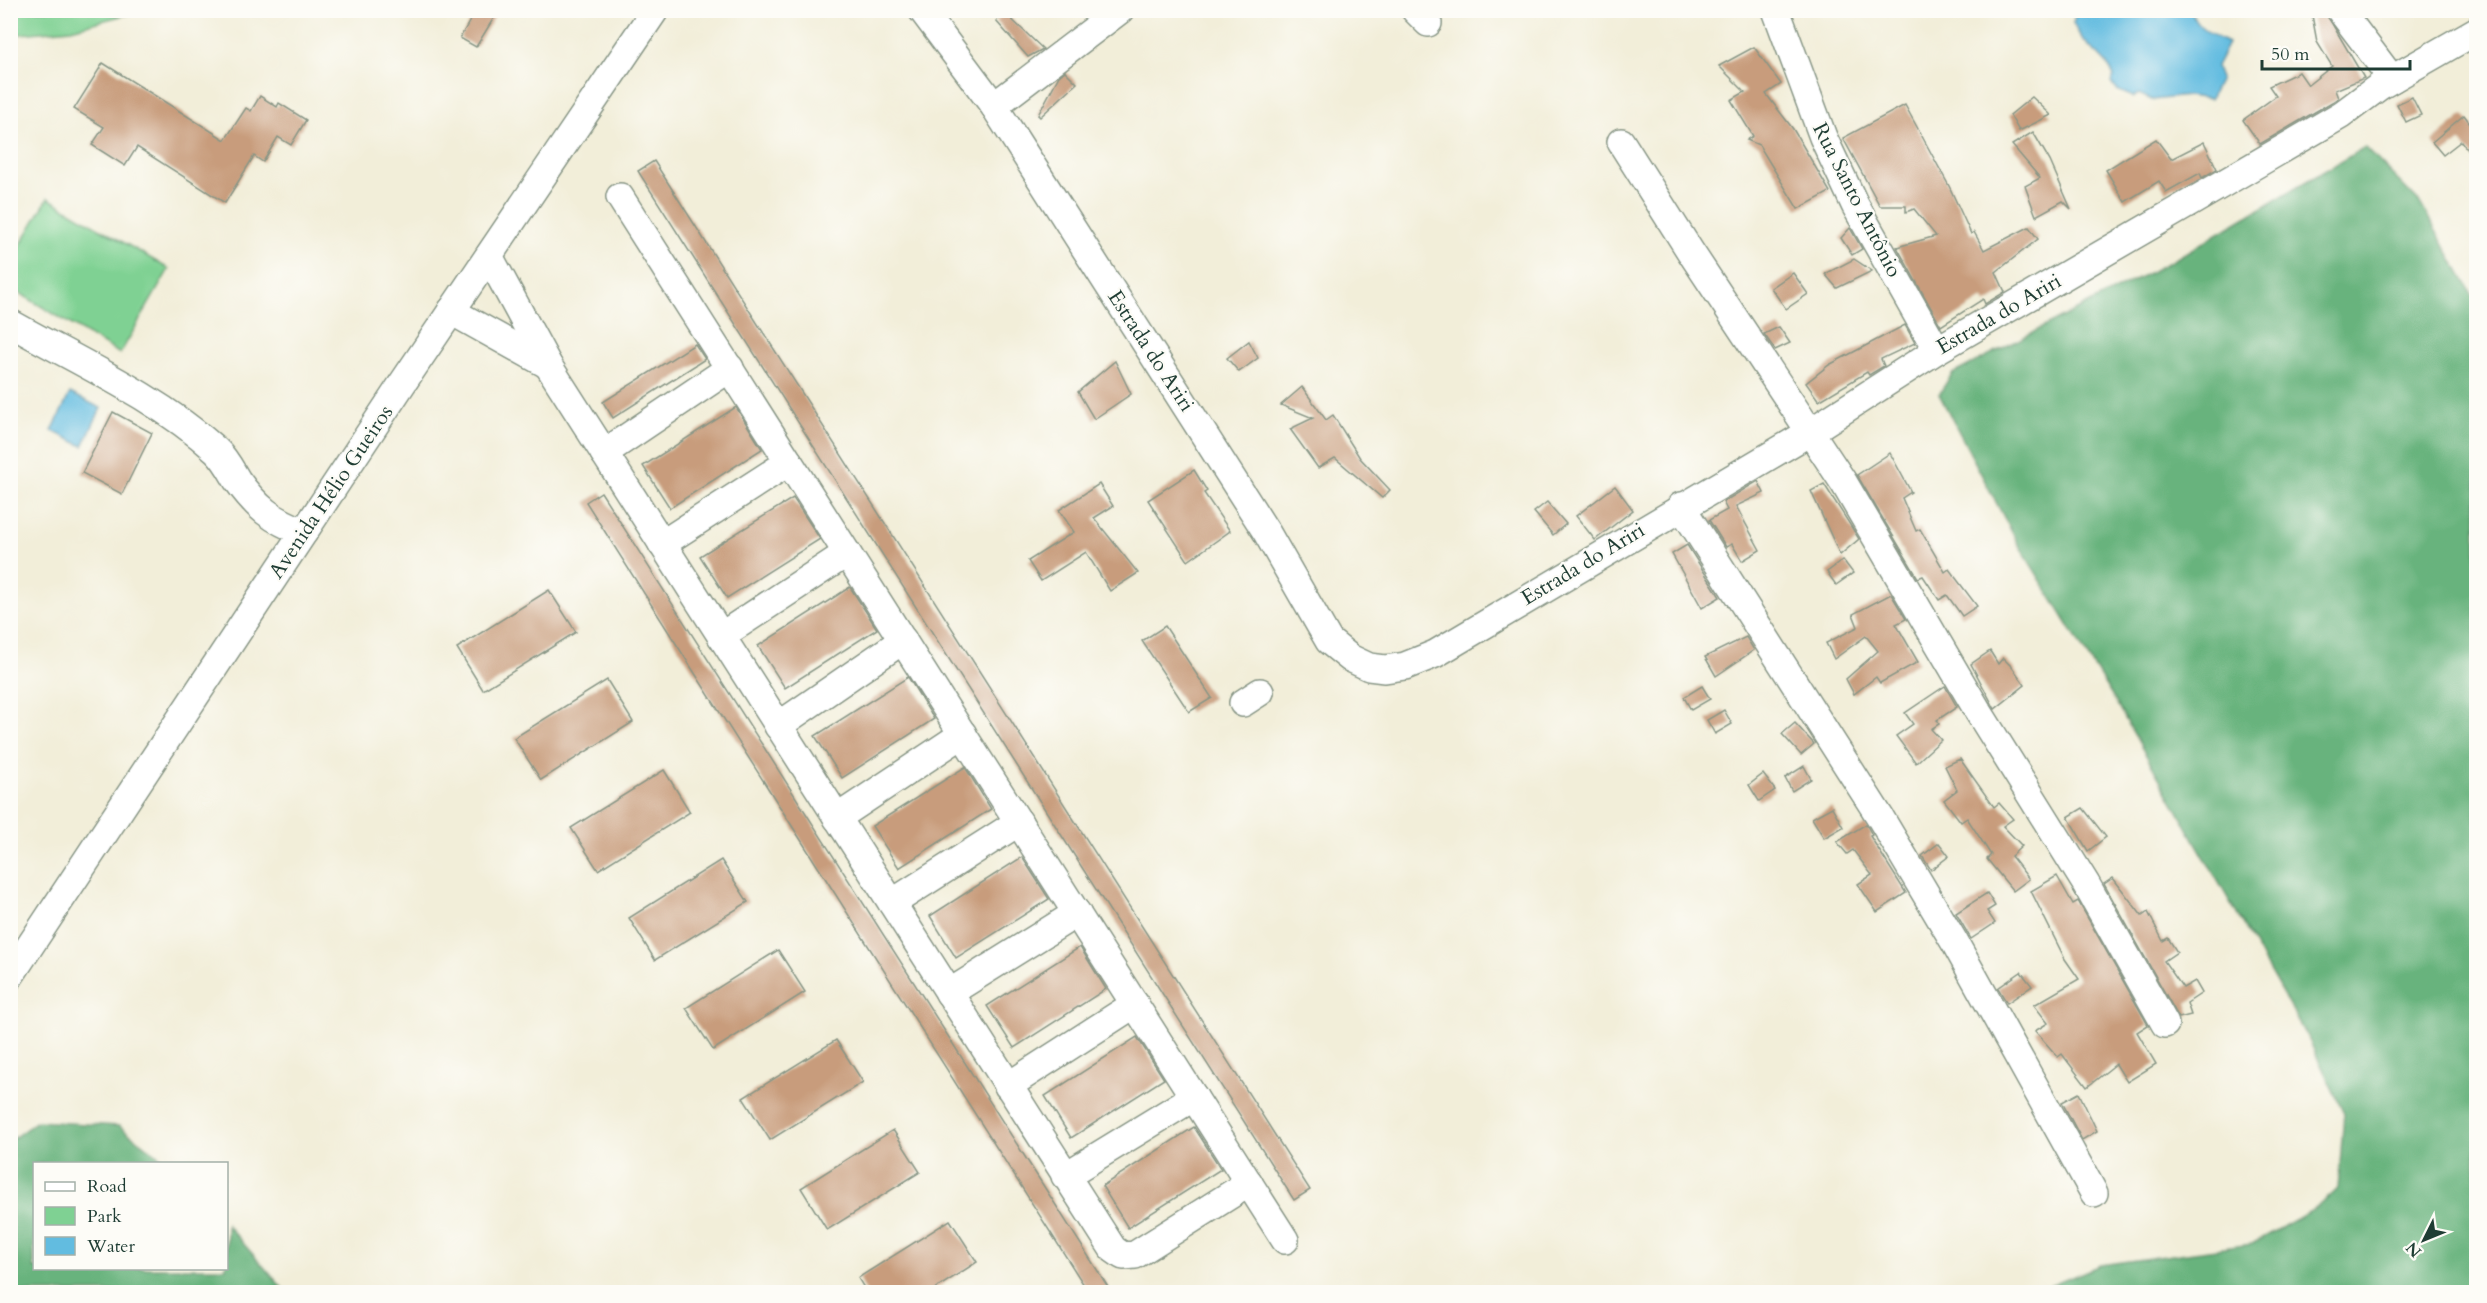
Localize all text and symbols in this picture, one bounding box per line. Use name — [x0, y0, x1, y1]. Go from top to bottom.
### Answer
scale bar — [2262, 33, 2410, 71]
text: 50 m — [2271, 42, 2310, 67]
street label: Rua Santo Antônio — [1805, 118, 1909, 282]
street label: Estrada do Ariri — [1931, 267, 2067, 361]
street label: Estrada do Ariri — [1101, 285, 1201, 417]
street label: Avenida Hélio Gueiros — [262, 399, 400, 585]
street label: Estrada do Ariri — [1516, 516, 1650, 612]
legend — [33, 1162, 228, 1270]
text: Road — [87, 1174, 127, 1199]
text: Park — [87, 1204, 122, 1229]
north arrow — [2394, 1210, 2454, 1270]
text: Water — [86, 1234, 136, 1259]
text: N — [2401, 1237, 2427, 1262]

